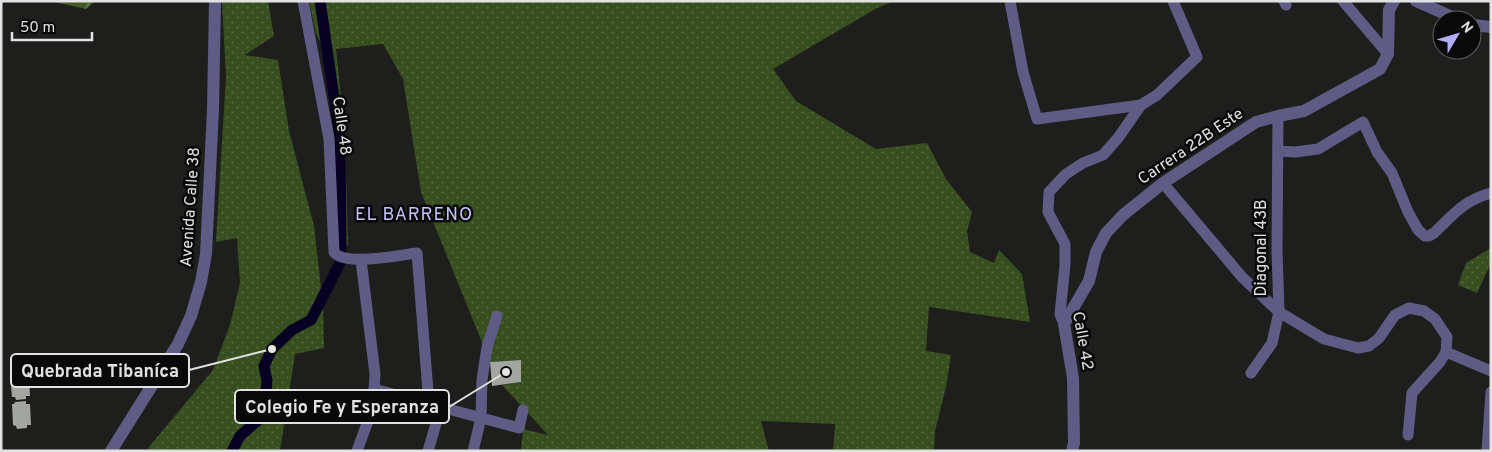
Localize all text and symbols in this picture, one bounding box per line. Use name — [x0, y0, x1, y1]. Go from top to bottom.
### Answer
scale bar — [12, 10, 92, 42]
north arrow — [1432, 10, 1482, 60]
text: 50 m — [20, 19, 55, 38]
text: N — [1456, 19, 1476, 37]
street label: Calle 48 — [327, 95, 355, 157]
street label: Carrera 22B Este — [1135, 104, 1247, 190]
street label: Avenida Calle 38 — [177, 146, 205, 268]
street label: Diagonal 43B — [1252, 200, 1272, 296]
district label: EL BARRENO — [355, 204, 473, 227]
street label: Calle 42 — [1067, 310, 1097, 372]
callout: Quebrada Tibaníca — [11, 354, 189, 387]
text: Quebrada Tibaníca — [21, 361, 179, 384]
callout: Colegio Fe y Esperanza — [235, 390, 449, 423]
text: Colegio Fe y Esperanza — [245, 397, 439, 420]

